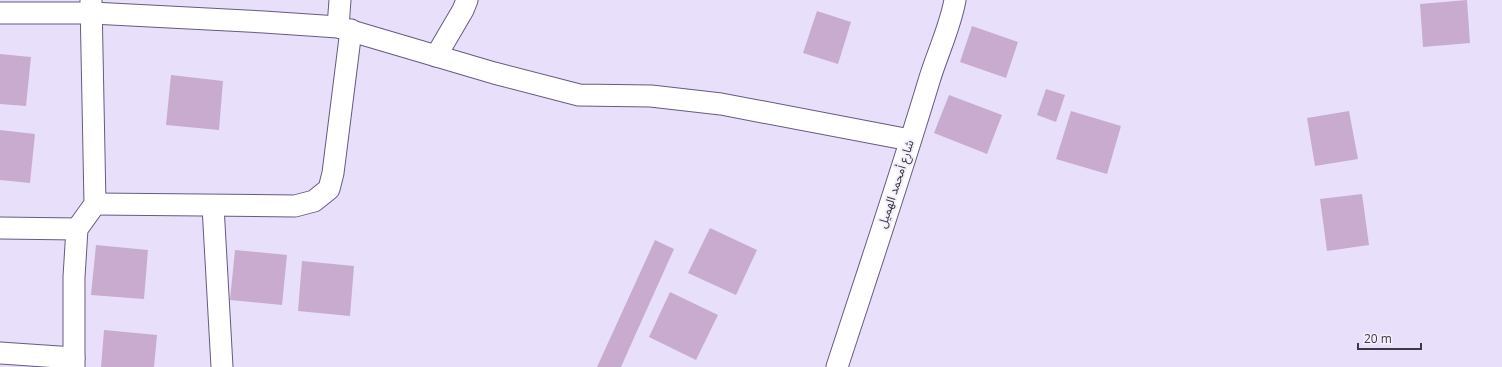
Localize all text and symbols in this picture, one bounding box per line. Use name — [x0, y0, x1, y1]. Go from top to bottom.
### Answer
street label: شارع أمحمد الهميل — [873, 137, 919, 231]
scale bar — [1358, 325, 1421, 351]
text: 20 m — [1364, 330, 1392, 347]

